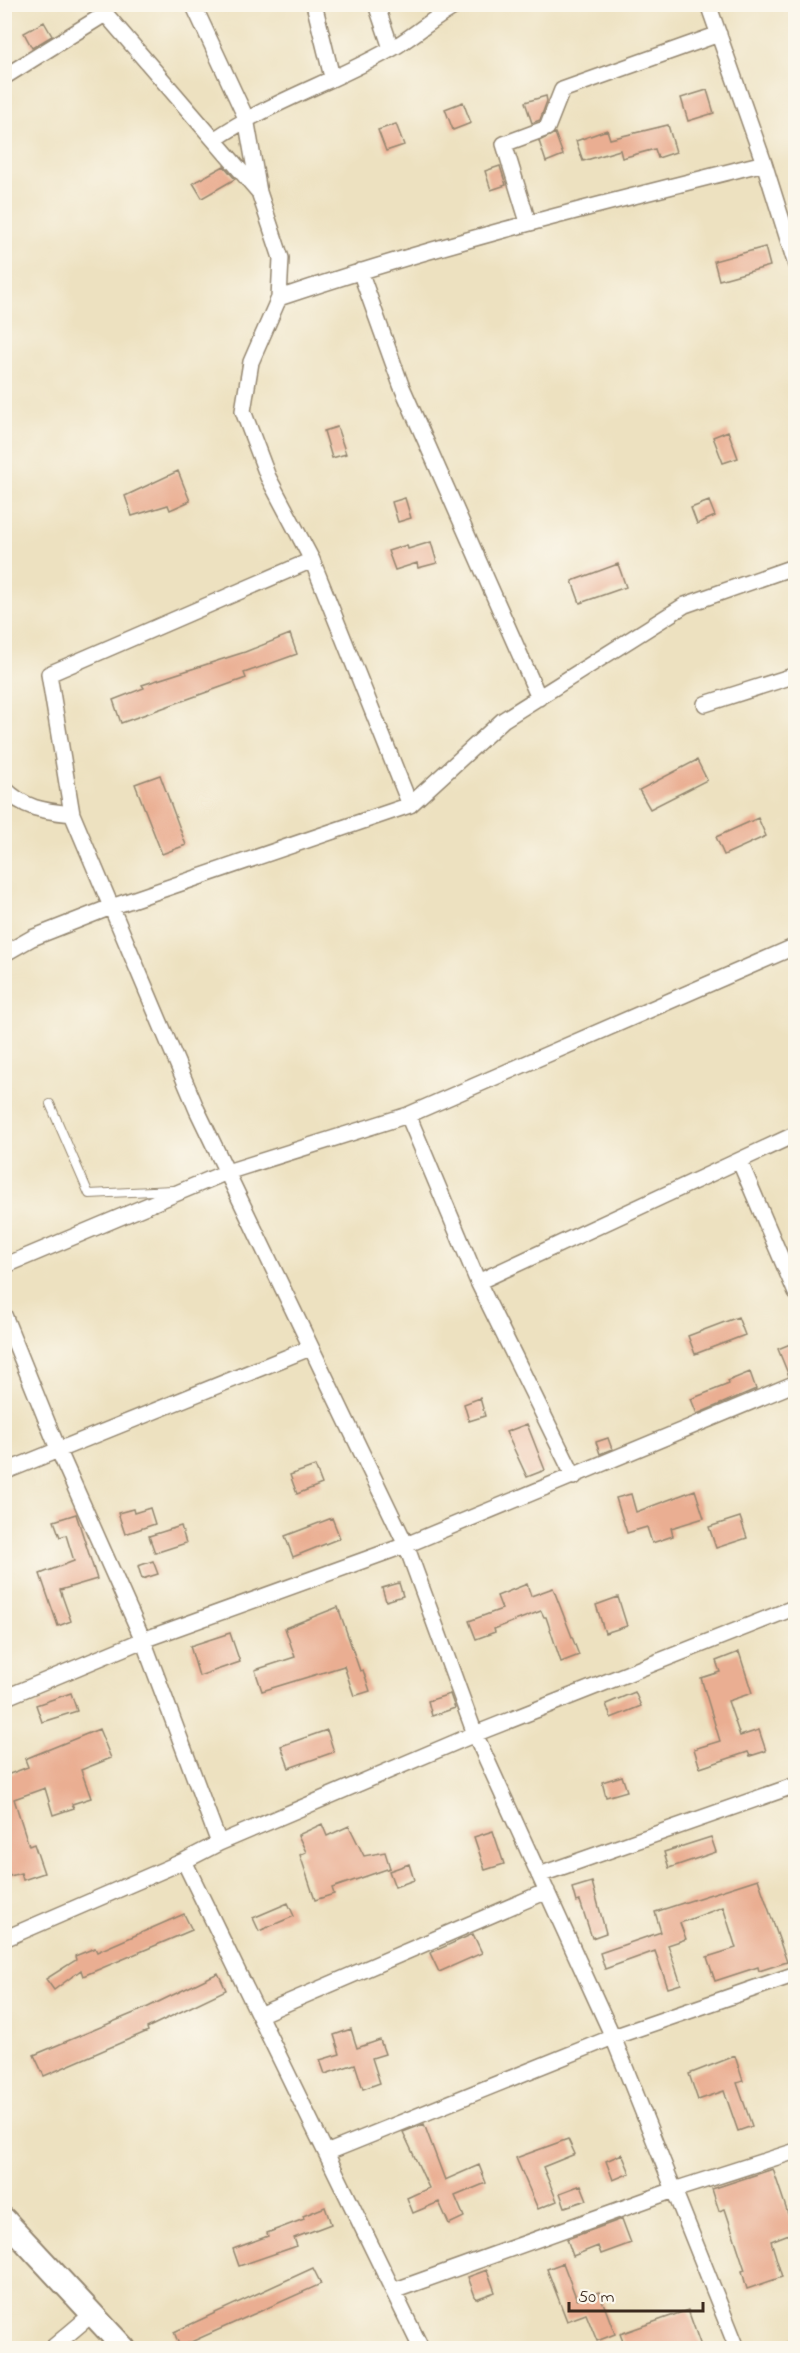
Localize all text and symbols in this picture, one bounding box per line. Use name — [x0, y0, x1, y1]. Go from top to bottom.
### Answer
scale bar — [569, 2275, 702, 2313]
text: 50 m — [578, 2285, 615, 2311]

